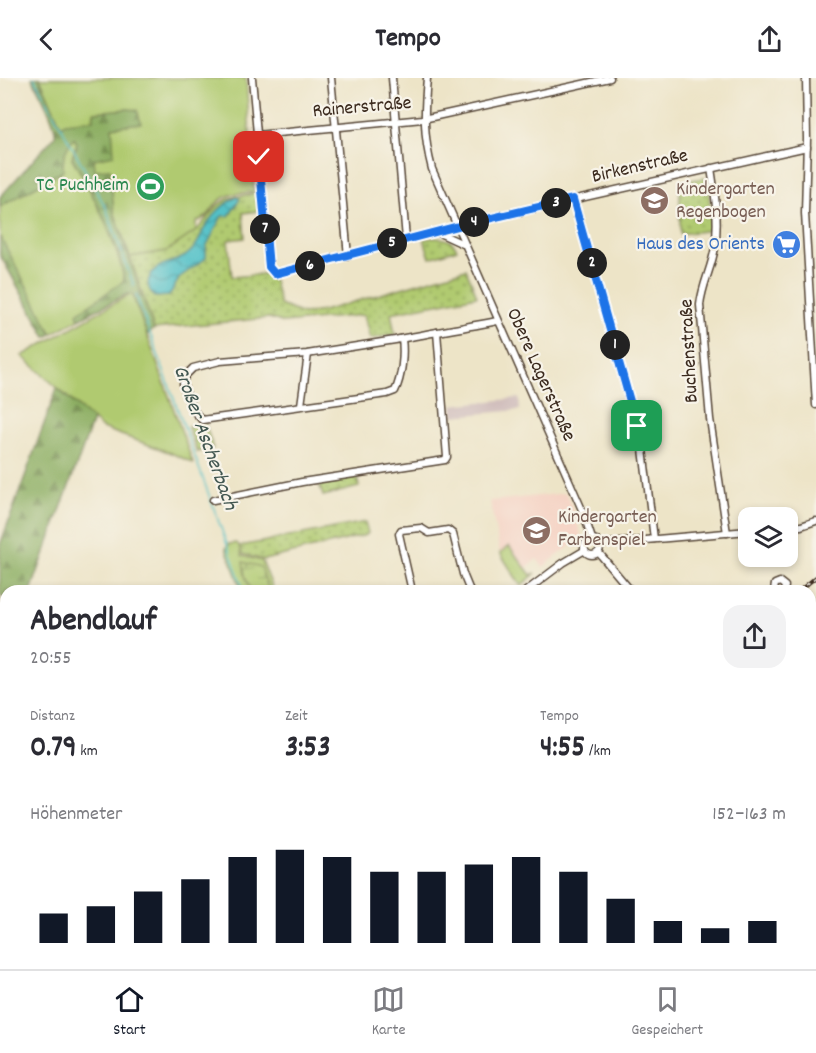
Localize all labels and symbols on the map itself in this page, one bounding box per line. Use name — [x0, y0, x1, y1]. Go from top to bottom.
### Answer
street label: Rainerstraße — [311, 90, 413, 126]
pin — [233, 131, 284, 182]
street label: Birkenstraße — [589, 142, 691, 192]
sports icon: TC Puchheim — [134, 170, 166, 202]
place label: TC Puchheim — [36, 172, 129, 200]
place label: Kindergarten Regenbogen — [676, 176, 775, 227]
school or university icon: Kindergarten Regenbogen — [639, 185, 671, 217]
pin: 3 — [541, 188, 571, 218]
pin: 4 — [459, 207, 489, 237]
pin: 7 — [250, 214, 280, 244]
pin: 5 — [377, 228, 407, 258]
supermarket icon: Haus des Orients — [770, 229, 802, 261]
place label: Haus des Orients — [636, 231, 765, 259]
pin: 2 — [577, 248, 607, 278]
pin: 6 — [295, 251, 325, 281]
street label: Buchenstraße — [673, 298, 707, 404]
street label: Obere Lagerstraße — [498, 304, 582, 446]
pin: 1 — [600, 330, 630, 360]
water label: Großer Ascherbach — [164, 361, 245, 516]
pin — [611, 400, 662, 451]
place label: Kindergarten Farbenspiel — [558, 504, 657, 555]
school or university icon: Kindergarten Farbenspiel — [521, 514, 553, 546]

